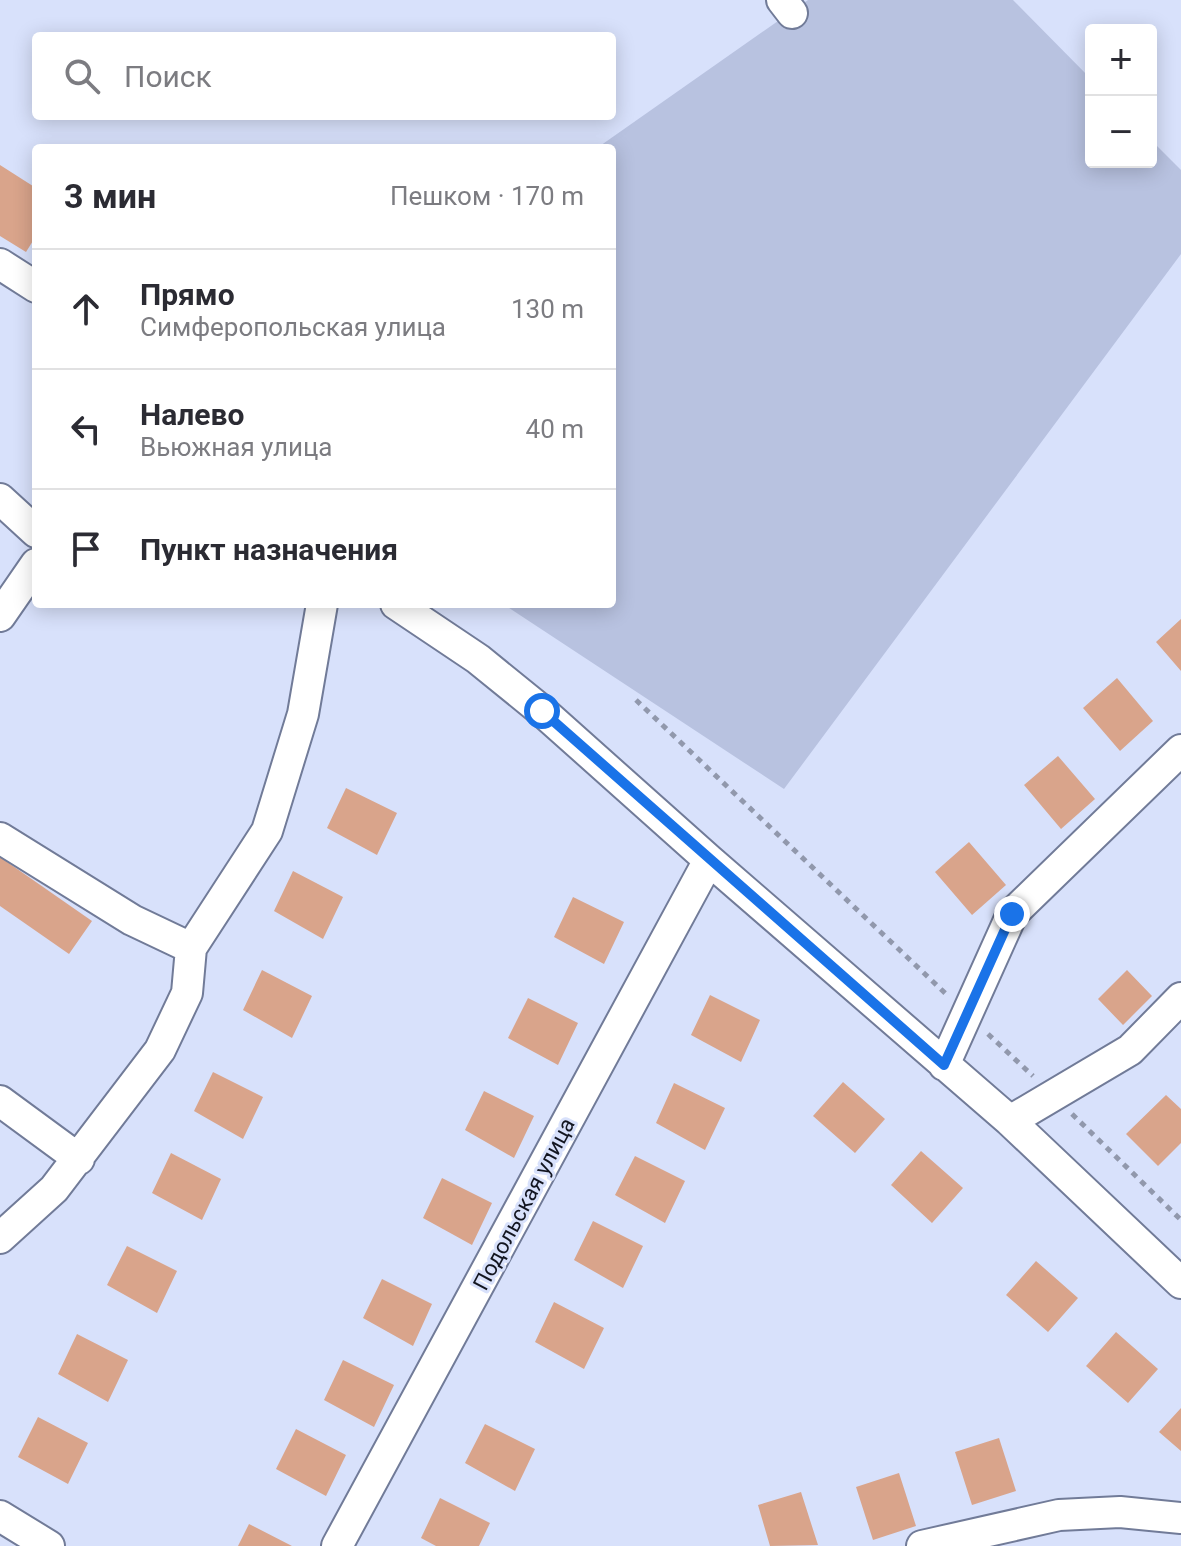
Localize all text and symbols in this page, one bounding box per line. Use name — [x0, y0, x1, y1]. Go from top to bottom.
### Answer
map controls — [1085, 24, 1157, 168]
button: + — [1085, 24, 1157, 96]
search box — [32, 32, 616, 120]
icon: search — [60, 54, 104, 98]
text: Поиск — [124, 59, 212, 94]
button: − — [1085, 96, 1157, 168]
text: 3 мин — [64, 176, 156, 216]
text: Пешком · 170 m — [390, 181, 584, 211]
text: Прямо — [140, 277, 235, 312]
icon: ahead — [64, 287, 108, 331]
text: 130 m — [511, 294, 584, 324]
text: Симферопольская улица — [140, 312, 446, 342]
text: Налево — [140, 397, 244, 432]
icon: left — [64, 407, 108, 451]
text: 40 m — [526, 414, 584, 444]
text: Вьюжная улица — [140, 432, 333, 462]
icon: arrive — [64, 527, 108, 571]
text: Пункт назначения — [140, 532, 398, 567]
route start — [524, 693, 560, 729]
route end — [994, 896, 1030, 932]
street label: Подольская улица — [468, 1114, 580, 1294]

